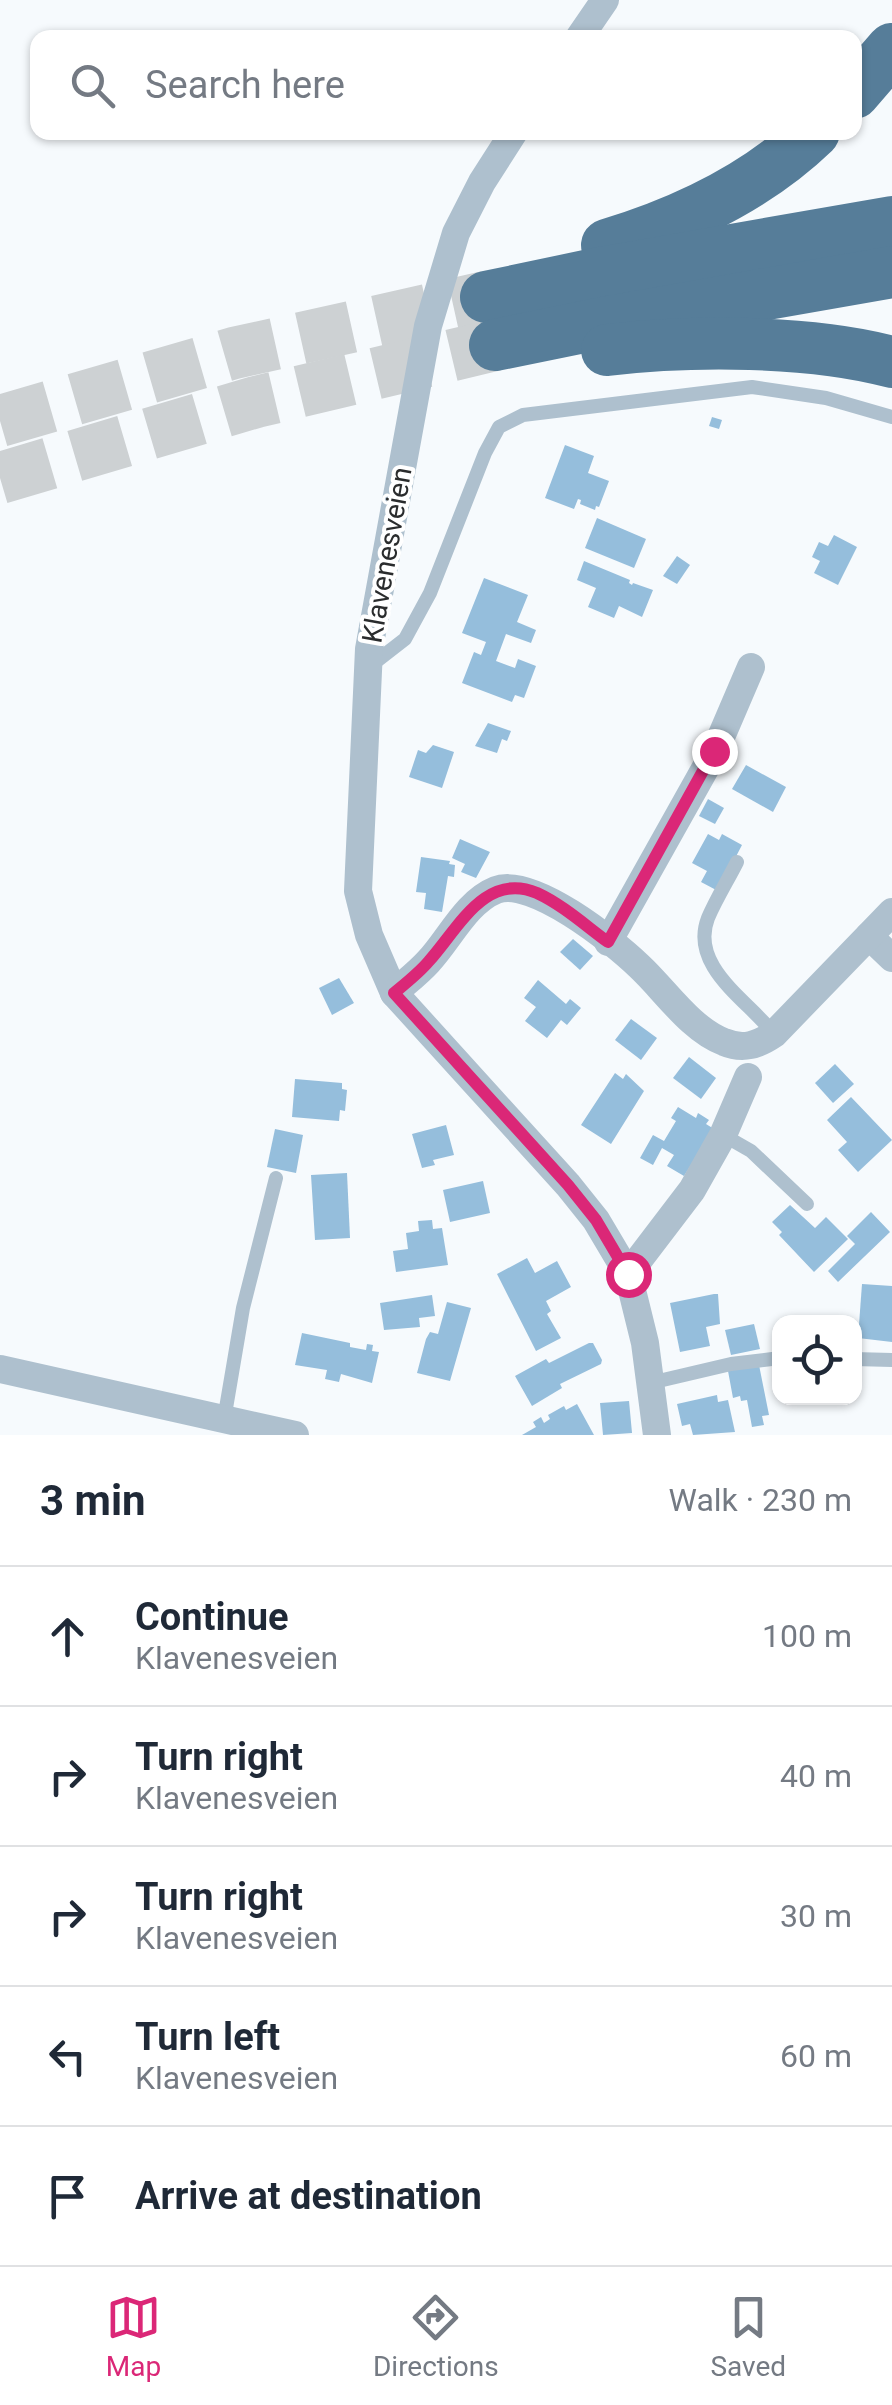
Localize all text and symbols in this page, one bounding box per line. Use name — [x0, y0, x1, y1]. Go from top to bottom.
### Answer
search box — [30, 30, 862, 140]
icon: search — [65, 58, 120, 113]
text: Search here — [145, 63, 345, 107]
street label: Klavenesveien — [355, 465, 419, 645]
route end — [692, 729, 738, 775]
route start — [606, 1252, 652, 1298]
map controls — [772, 1315, 862, 1405]
button: locate — [772, 1315, 862, 1405]
text: 3 min — [40, 1476, 146, 1525]
text: Walk · 230 m — [669, 1481, 852, 1519]
text: Continue — [135, 1595, 289, 1639]
icon: ahead — [40, 1609, 95, 1664]
text: 100 m — [762, 1617, 852, 1655]
text: Klavenesveien — [135, 1639, 338, 1677]
text: Turn right — [135, 1735, 303, 1779]
icon: right — [40, 1749, 95, 1804]
text: 40 m — [780, 1757, 852, 1795]
text: Klavenesveien — [135, 1779, 338, 1817]
text: Turn right — [135, 1875, 303, 1919]
icon: right — [40, 1889, 95, 1944]
text: 30 m — [780, 1897, 852, 1935]
text: Klavenesveien — [135, 1919, 338, 1957]
text: Turn left — [135, 2015, 280, 2059]
icon: left — [40, 2029, 95, 2084]
text: 60 m — [780, 2037, 852, 2075]
text: Klavenesveien — [135, 2059, 338, 2097]
icon: arrive — [40, 2169, 95, 2224]
text: Arrive at destination — [135, 2174, 482, 2218]
tab: Map — [106, 2290, 161, 2383]
tab: Directions — [373, 2290, 499, 2383]
tab: Saved — [710, 2290, 786, 2383]

